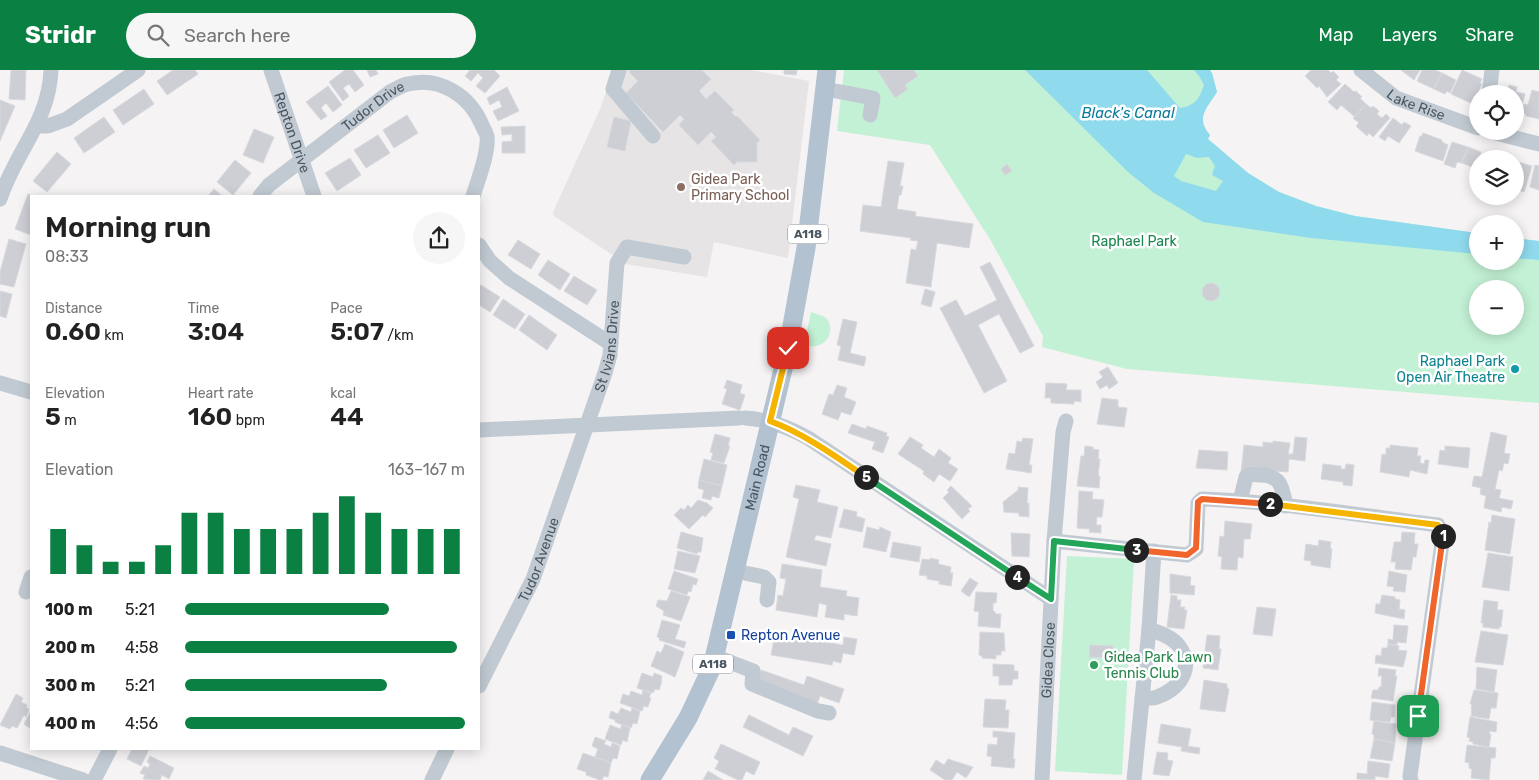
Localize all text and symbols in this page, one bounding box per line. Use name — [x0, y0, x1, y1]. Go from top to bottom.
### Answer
search box — [126, 13, 476, 58]
text: Stridr — [25, 21, 96, 49]
icon: search — [144, 21, 172, 49]
text: Search here — [184, 24, 291, 47]
text: Map — [1319, 24, 1354, 46]
text: Layers — [1382, 24, 1437, 46]
text: Share — [1465, 24, 1514, 46]
street label: Tudor Drive — [338, 77, 407, 135]
street label: Lake Rise — [1383, 85, 1448, 124]
map controls — [1469, 85, 1524, 335]
button: locate — [1469, 85, 1524, 140]
street label: Repton Drive — [271, 90, 314, 175]
water label: Black's Canal — [1081, 104, 1175, 122]
button: layers — [1469, 150, 1524, 205]
place label: Gidea Park Primary School — [691, 171, 789, 204]
marker: Gidea Park Primary School — [675, 181, 687, 193]
text: Morning run — [45, 211, 211, 244]
button: share — [413, 212, 465, 264]
button: + — [1469, 215, 1524, 270]
road number: A118 — [788, 224, 828, 243]
park label: Raphael Park — [1091, 233, 1177, 250]
text: 08:33 — [45, 247, 89, 266]
button: − — [1469, 280, 1524, 335]
text: Distance — [45, 300, 102, 317]
text: Time — [188, 300, 219, 317]
text: Pace — [330, 300, 362, 317]
street label: St Ivians Drive — [590, 300, 623, 394]
text: 0.60 — [45, 317, 101, 346]
text: 3:04 — [188, 317, 244, 346]
text: 5:07 — [330, 317, 384, 346]
text: km — [101, 327, 124, 344]
text: /km — [384, 327, 414, 344]
pin — [767, 327, 809, 369]
icon: check — [774, 334, 802, 362]
place label: Raphael Park Open Air Theatre — [1397, 353, 1506, 386]
marker: Raphael Park Open Air Theatre — [1509, 363, 1521, 375]
text: Elevation — [45, 385, 105, 402]
text: Heart rate — [188, 385, 254, 402]
text: kcal — [330, 385, 356, 402]
text: 5 — [45, 402, 61, 431]
text: 160 — [188, 402, 232, 431]
text: 44 — [330, 402, 364, 431]
text: m — [61, 412, 77, 429]
text: bpm — [232, 412, 265, 429]
street label: Main Road — [741, 443, 773, 512]
text: Elevation — [45, 460, 114, 479]
text: 163–167 m — [388, 460, 465, 479]
pin: 5 — [854, 464, 878, 490]
text: 5 — [862, 469, 871, 486]
pin: 2 — [1258, 492, 1282, 516]
text: 2 — [1266, 496, 1275, 513]
street label: Tudor Avenue — [514, 515, 562, 605]
pin: 1 — [1430, 524, 1456, 548]
text: 1 — [1440, 528, 1447, 545]
pin: 3 — [1124, 538, 1148, 562]
text: 3 — [1132, 542, 1141, 559]
pin: 4 — [1004, 564, 1030, 590]
text: 4 — [1013, 569, 1022, 586]
text: 100 m — [45, 600, 93, 619]
text: 5:21 — [125, 600, 155, 619]
street label: Gidea Close — [1038, 622, 1058, 699]
place label: Repton Avenue — [741, 627, 840, 644]
marker: Repton Avenue — [725, 629, 737, 641]
text: 200 m — [45, 638, 95, 657]
text: 4:58 — [125, 638, 159, 657]
place label: Gidea Park Lawn Tennis Club — [1104, 649, 1212, 682]
road number: A118 — [693, 654, 733, 674]
marker: Gidea Park Lawn Tennis Club — [1088, 659, 1100, 671]
text: 300 m — [45, 676, 95, 695]
text: 5:21 — [125, 676, 155, 695]
pin — [1397, 695, 1439, 737]
icon: arrive — [1404, 702, 1432, 730]
text: 400 m — [45, 714, 96, 733]
text: 4:56 — [125, 714, 158, 733]

